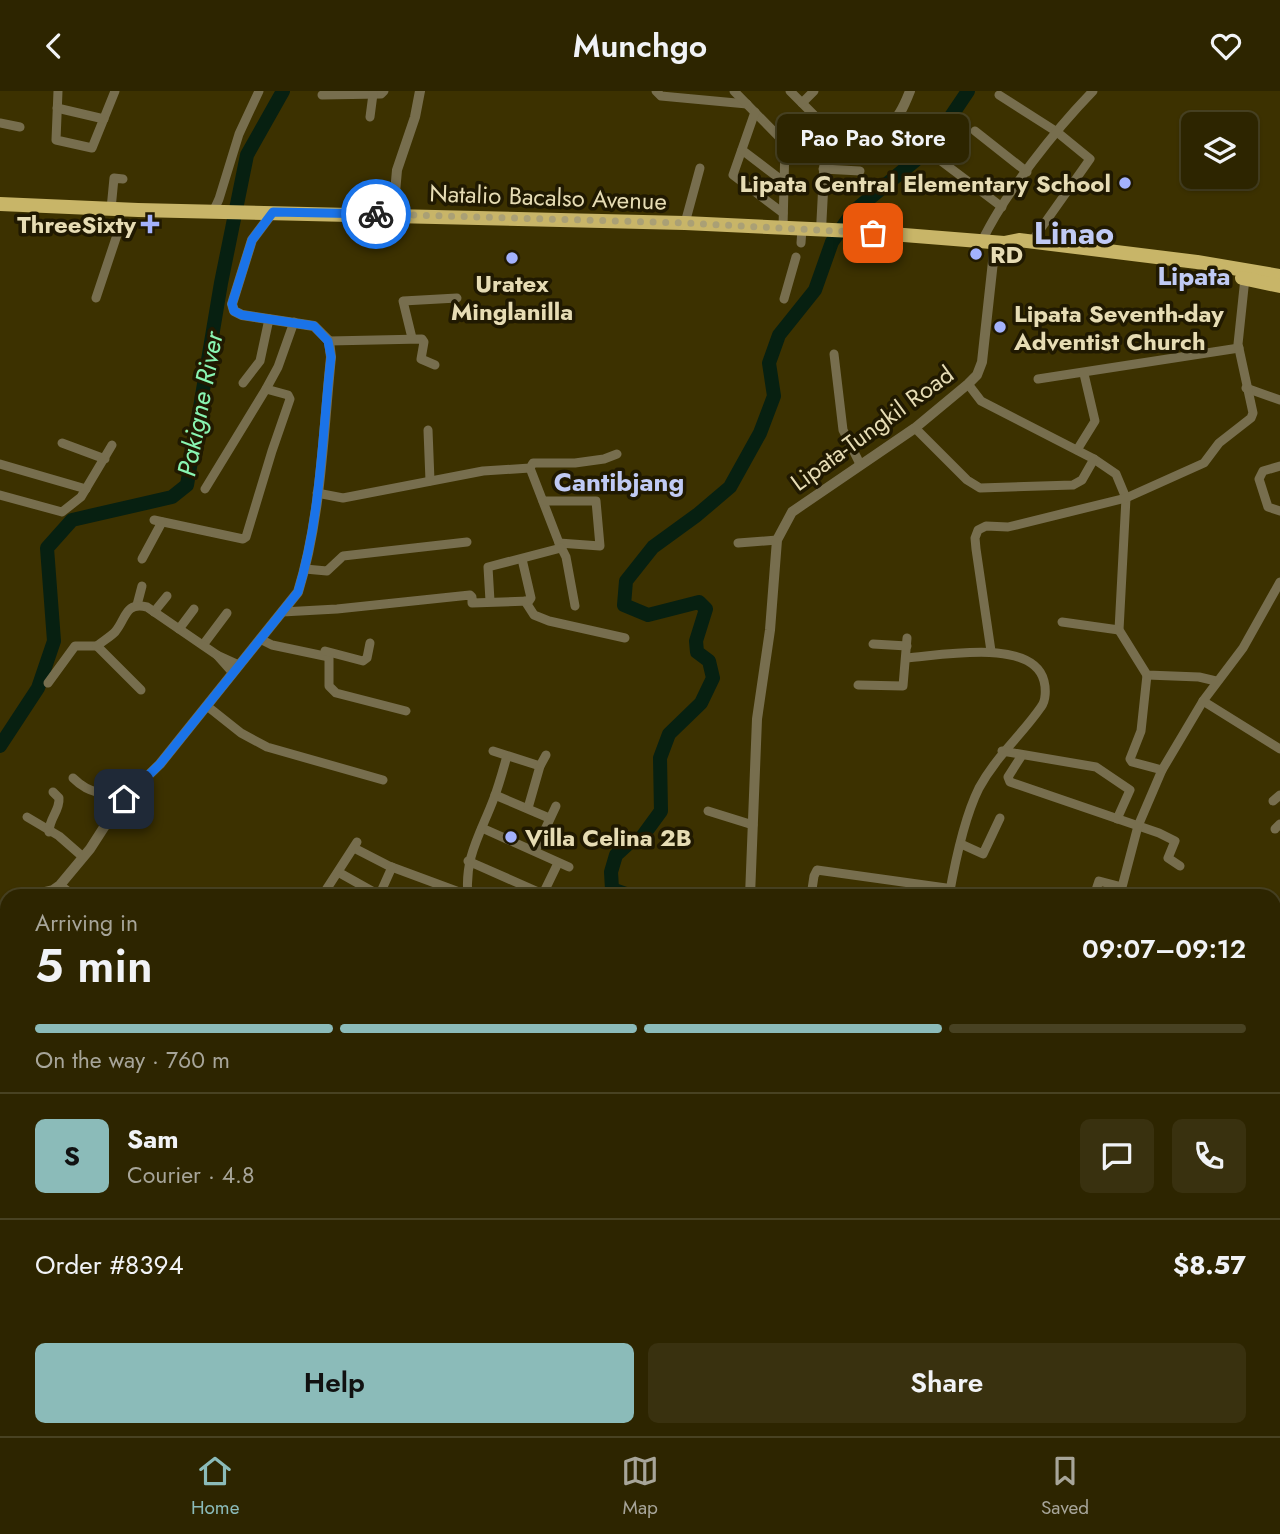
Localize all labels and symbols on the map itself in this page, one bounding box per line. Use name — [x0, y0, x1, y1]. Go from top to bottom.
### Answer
callout: Pao Pao Store — [777, 114, 969, 163]
place label: Lipata Central Elementary School — [740, 166, 1111, 201]
street label: Natalio Bacalso Avenue — [429, 175, 667, 219]
marker: Lipata Central Elementary School — [1117, 175, 1133, 191]
courier — [341, 179, 411, 249]
pin — [843, 203, 903, 263]
place label: ThreeSixty — [17, 207, 136, 242]
district label: Linao — [1034, 210, 1114, 256]
marker: ThreeSixty — [142, 216, 158, 232]
place label: RD — [990, 237, 1023, 272]
marker: RD — [968, 246, 984, 262]
marker: Uratex Minglanilla — [504, 250, 520, 266]
district label: Lipata — [1157, 257, 1231, 295]
place label: Uratex Minglanilla — [451, 266, 573, 329]
place label: Lipata Seventh-day Adventist Church — [1013, 296, 1224, 359]
marker: Lipata Seventh-day Adventist Church — [992, 319, 1008, 335]
water label: Pakigne River — [167, 327, 233, 480]
street label: Lipata-Tungkil Road — [783, 357, 961, 499]
district label: Cantibjang — [554, 463, 684, 501]
pin — [94, 769, 154, 829]
place label: Villa Celina 2B — [524, 820, 692, 855]
marker: Villa Celina 2B — [503, 829, 519, 845]

